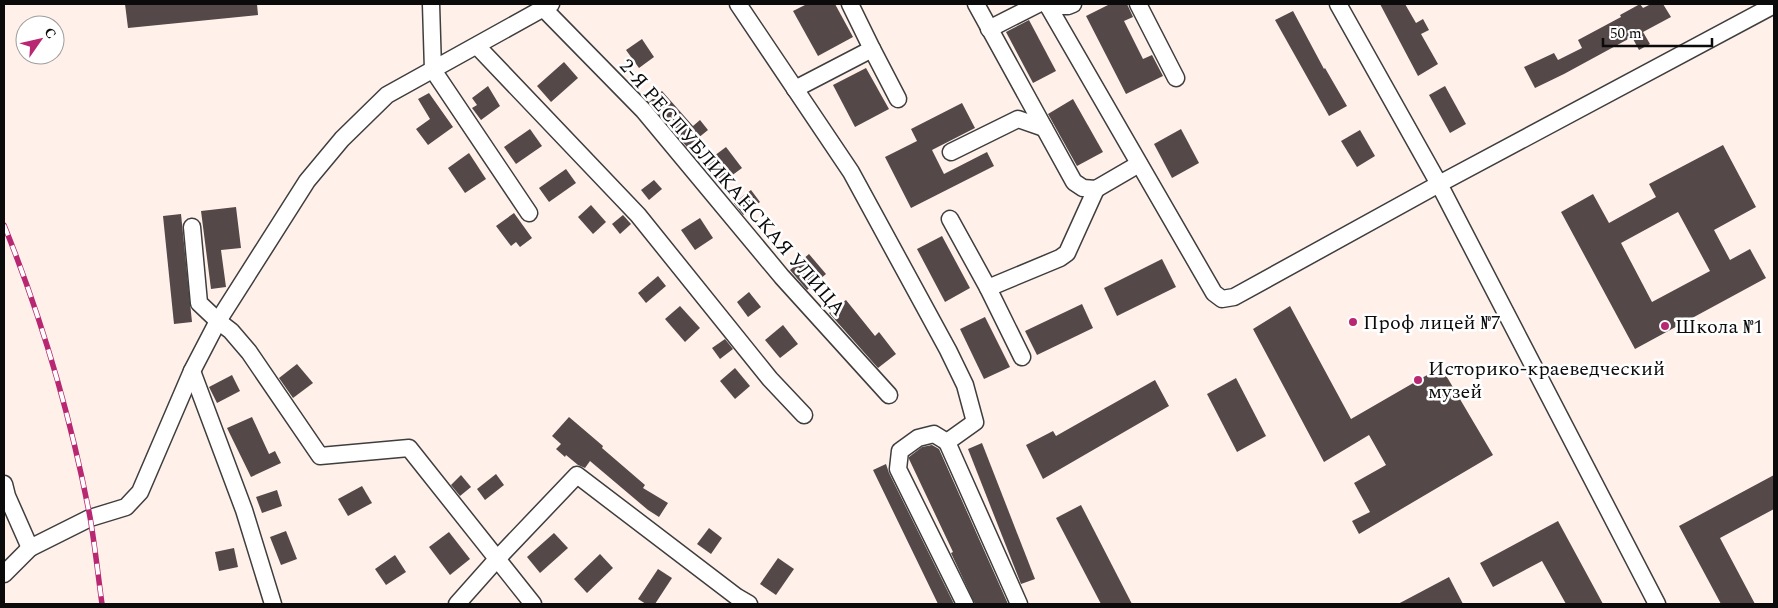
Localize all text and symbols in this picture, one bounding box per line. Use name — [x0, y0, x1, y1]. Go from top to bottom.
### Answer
north arrow — [15, 15, 65, 65]
scale bar — [1603, 15, 1712, 47]
text: 50 m — [1610, 22, 1642, 45]
text: С — [39, 23, 62, 43]
street label: 2-Я РЕСПУБЛИКАНСКАЯ УЛИЦА — [612, 52, 853, 323]
place label: Проф лицей №7 — [1363, 308, 1501, 338]
place label: Школа №1 — [1675, 312, 1763, 342]
marker: Проф лицей №7 — [1347, 316, 1359, 328]
marker: Школа №1 — [1659, 320, 1671, 332]
place label: Историко-краеведческий музей — [1428, 354, 1665, 407]
marker: Историко-краеведческий музей — [1412, 374, 1424, 386]

